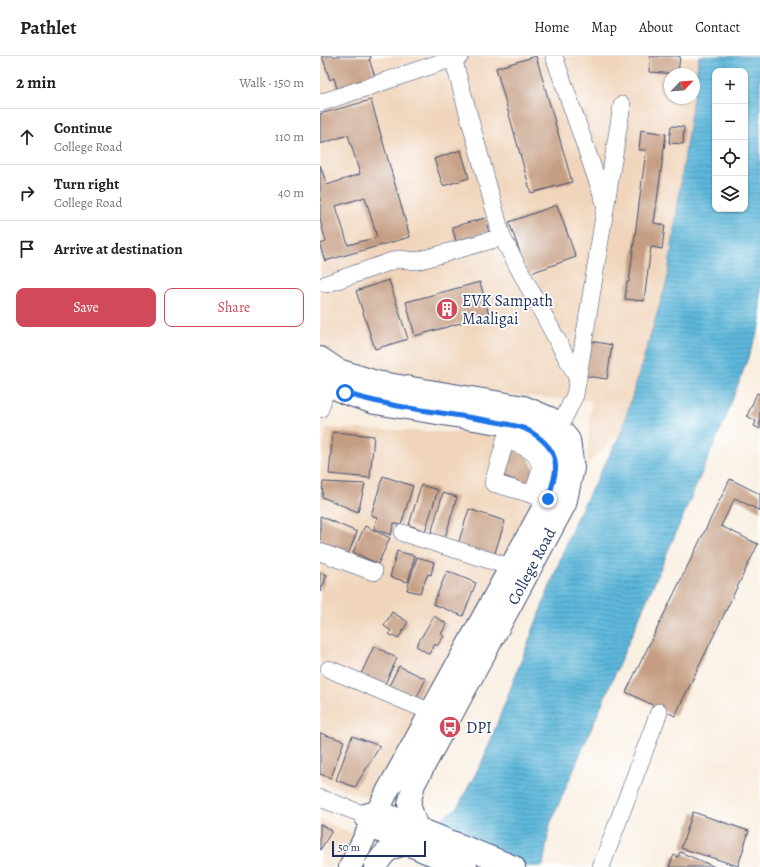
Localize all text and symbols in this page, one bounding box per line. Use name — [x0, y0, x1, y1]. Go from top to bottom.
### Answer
text: Pathlet — [20, 15, 76, 41]
text: Home — [534, 18, 569, 37]
text: Map — [591, 18, 617, 37]
text: About — [639, 18, 673, 37]
text: Contact — [695, 18, 740, 37]
north arrow — [664, 68, 700, 104]
map controls — [712, 68, 748, 212]
button: + — [712, 68, 748, 104]
text: 2 min — [16, 71, 56, 94]
text: Walk · 150 m — [239, 74, 304, 91]
button: − — [712, 104, 748, 140]
text: Continue — [54, 118, 112, 138]
icon: ahead — [16, 126, 38, 148]
text: 110 m — [275, 128, 304, 145]
text: College Road — [54, 138, 122, 155]
button: locate — [712, 140, 748, 176]
text: Turn right — [54, 174, 119, 194]
button: layers — [712, 176, 748, 212]
icon: right — [16, 182, 38, 204]
text: 40 m — [278, 184, 304, 201]
text: College Road — [54, 194, 122, 211]
icon: arrive — [16, 238, 38, 260]
text: Arrive at destination — [54, 239, 183, 259]
button: Save — [16, 288, 156, 327]
button: Share — [164, 288, 304, 327]
place label: EVK Sampath Maaligai — [462, 290, 554, 330]
building icon: EVK Sampath Maaligai — [434, 296, 460, 322]
route start — [336, 384, 354, 402]
route end — [539, 490, 557, 508]
street label: College Road — [502, 524, 562, 609]
bus stop icon: DPI — [437, 714, 463, 740]
place label: DPI — [466, 717, 492, 739]
scale bar — [332, 839, 426, 858]
text: 50 m — [338, 840, 360, 855]

